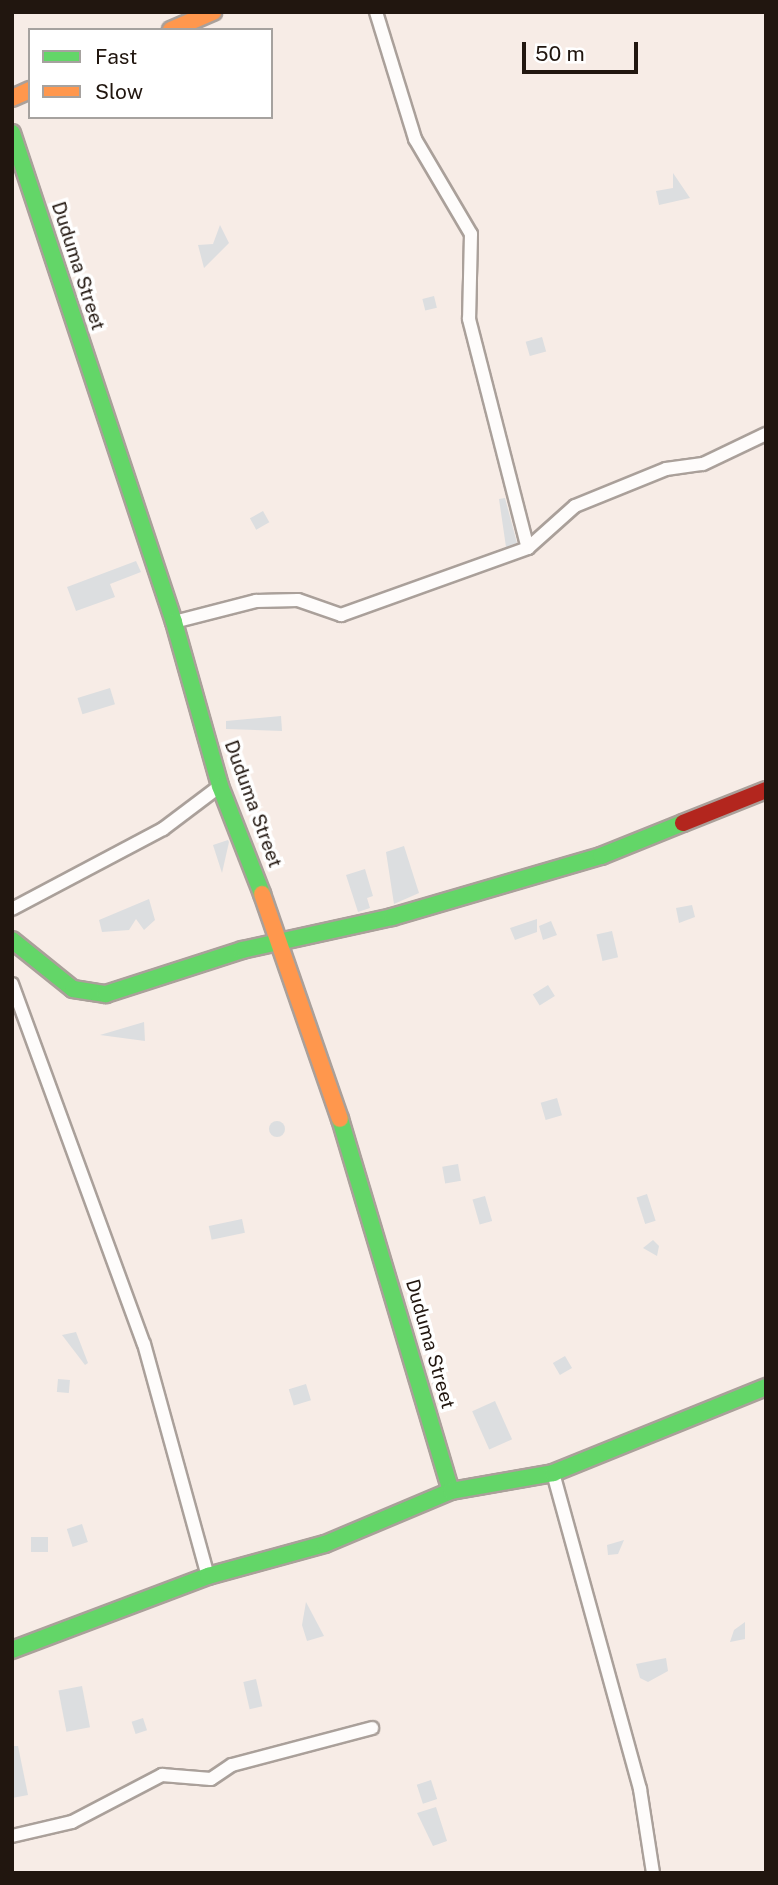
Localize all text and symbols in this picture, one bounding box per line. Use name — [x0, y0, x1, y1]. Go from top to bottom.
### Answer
legend — [28, 28, 273, 119]
scale bar — [526, 28, 642, 72]
text: 50 m — [535, 41, 585, 66]
text: Fast — [95, 44, 137, 69]
text: Slow — [95, 79, 143, 104]
street label: Duduma Street — [46, 199, 110, 333]
street label: Duduma Street — [219, 737, 287, 871]
street label: Duduma Street — [401, 1277, 459, 1411]

